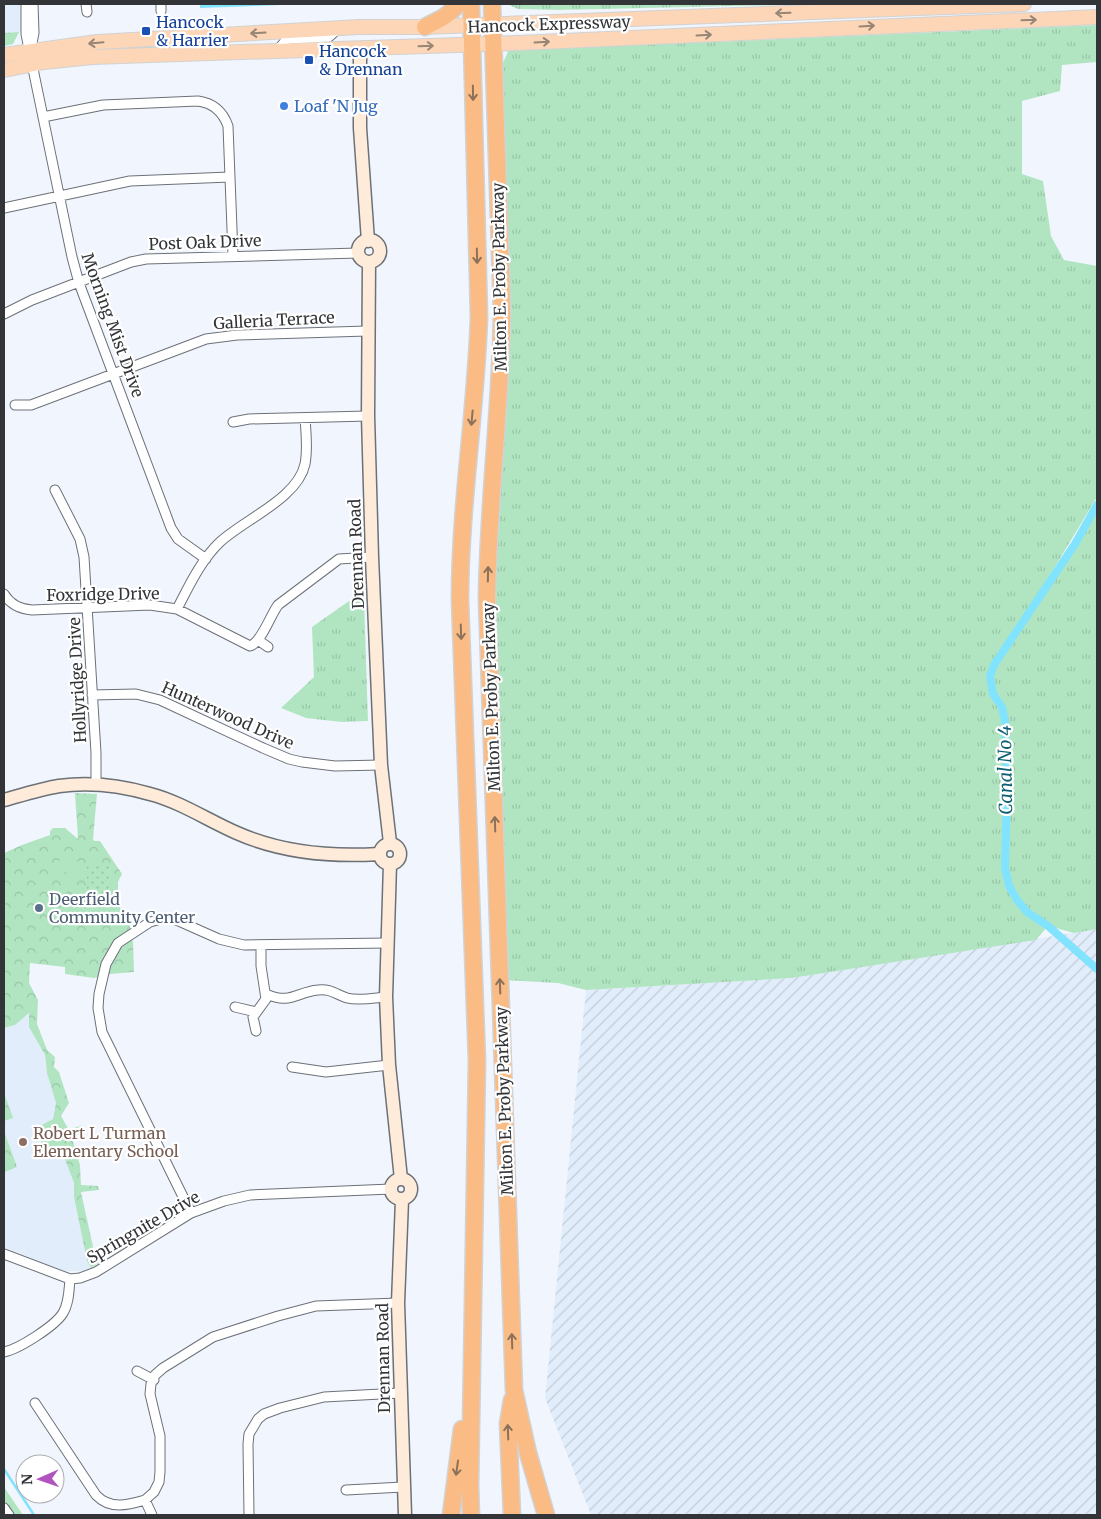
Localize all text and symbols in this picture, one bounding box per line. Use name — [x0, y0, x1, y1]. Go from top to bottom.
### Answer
one-way arrow — [775, 8, 792, 18]
street label: Hancock Expressway — [467, 11, 632, 37]
place label: Hancock & Harrier — [156, 12, 228, 50]
one-way arrow — [1021, 15, 1037, 24]
one-way arrow — [858, 22, 874, 31]
marker: Hancock & Harrier — [140, 25, 152, 37]
one-way arrow — [251, 29, 267, 38]
one-way arrow — [696, 30, 712, 40]
one-way arrow — [88, 38, 104, 47]
one-way arrow — [534, 38, 550, 47]
place label: Hancock & Drennan — [319, 41, 403, 79]
one-way arrow — [418, 41, 434, 51]
marker: Hancock & Drennan — [303, 54, 315, 66]
one-way arrow — [468, 84, 478, 101]
place label: Loaf 'N Jug — [294, 96, 378, 116]
marker: Loaf 'N Jug — [278, 100, 290, 112]
street label: Milton E. Proby Parkway — [487, 182, 511, 372]
street label: Post Oak Drive — [148, 230, 262, 254]
one-way arrow — [472, 247, 482, 263]
street label: Morning Mist Drive — [78, 250, 148, 400]
street label: Galleria Terrace — [213, 307, 335, 333]
one-way arrow — [467, 410, 477, 426]
street label: Drennan Road — [344, 498, 368, 609]
one-way arrow — [483, 566, 492, 582]
street label: Foxridge Drive — [46, 583, 160, 605]
street label: Milton E. Proby Parkway — [478, 602, 504, 792]
street label: Hollyridge Drive — [64, 617, 90, 743]
one-way arrow — [457, 624, 466, 640]
street label: Hunterwood Drive — [159, 677, 297, 753]
water label: Canal No 4 — [993, 725, 1017, 815]
one-way arrow — [490, 816, 499, 832]
place label: Deerfield Community Center — [49, 889, 195, 927]
marker: Deerfield Community Center — [33, 902, 45, 914]
one-way arrow — [495, 979, 505, 995]
street label: Milton E. Proby Parkway — [491, 1006, 517, 1196]
place label: Robert L Turman Elementary School — [33, 1123, 179, 1161]
marker: Robert L Turman Elementary School — [17, 1136, 29, 1148]
street label: Springnite Drive — [83, 1187, 203, 1267]
street label: Drennan Road — [372, 1302, 394, 1413]
one-way arrow — [507, 1334, 517, 1350]
one-way arrow — [504, 1424, 513, 1440]
north arrow — [15, 1454, 65, 1504]
one-way arrow — [452, 1459, 462, 1475]
text: N — [18, 1474, 36, 1485]

